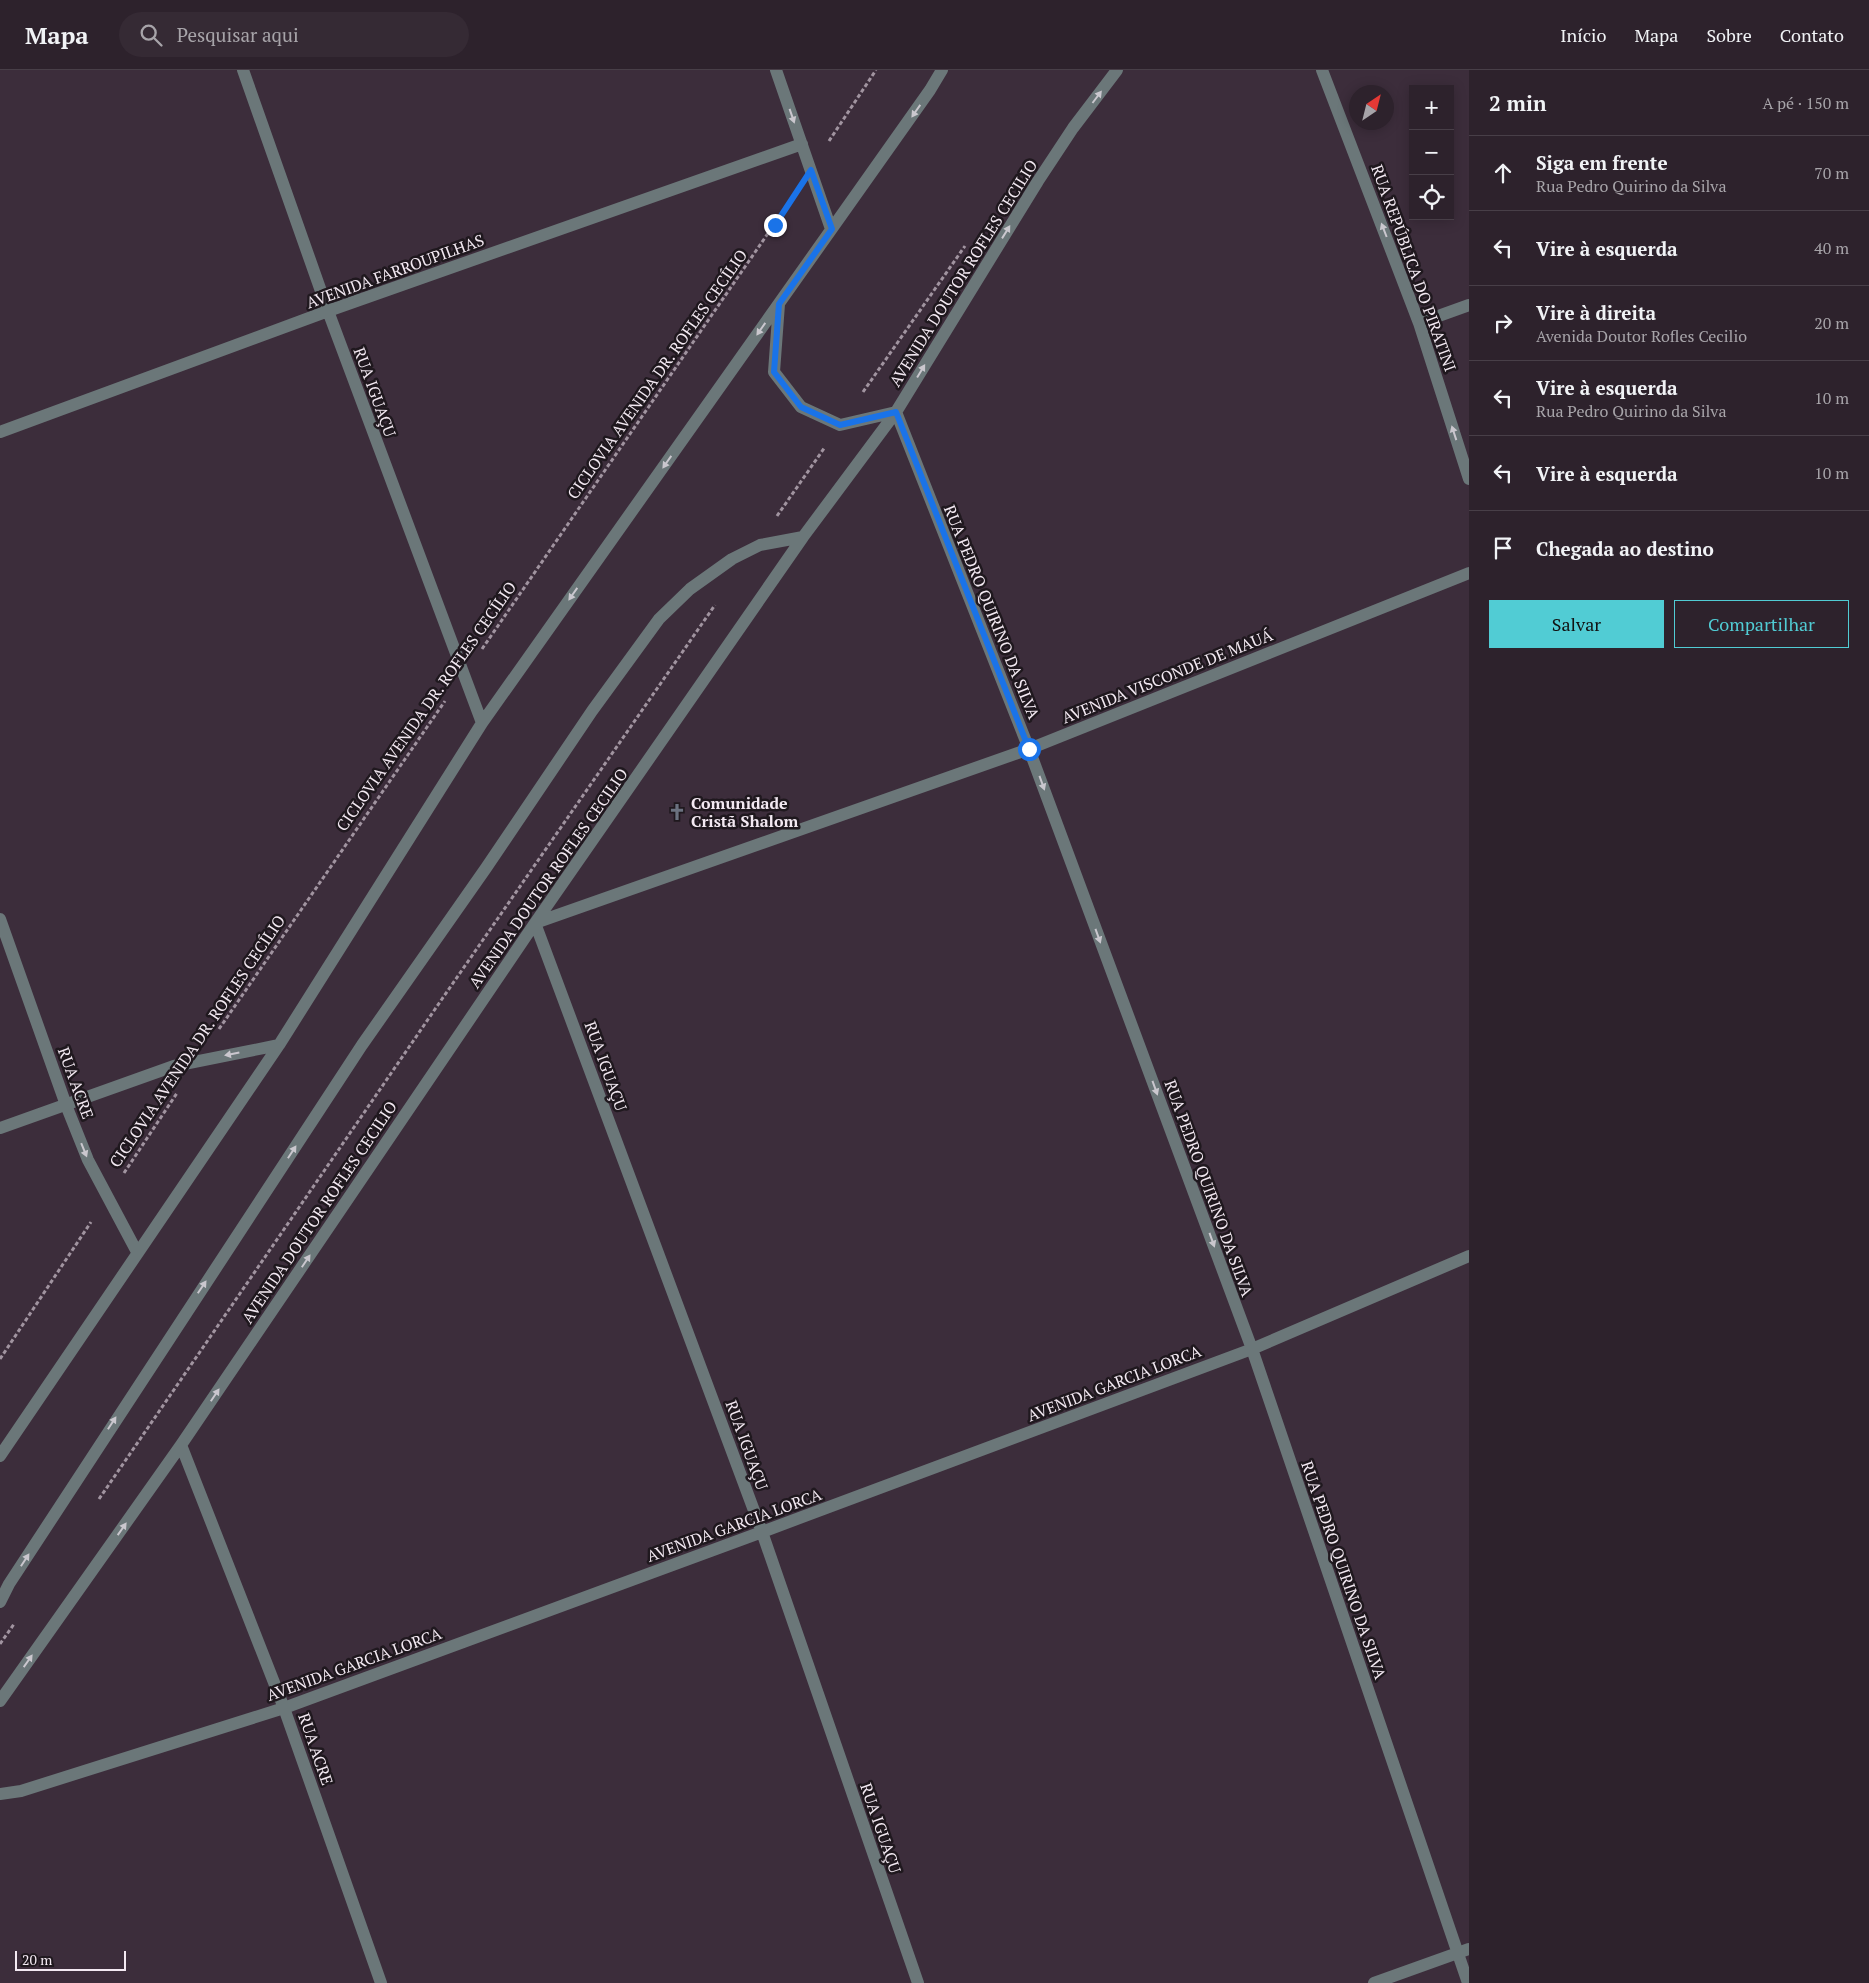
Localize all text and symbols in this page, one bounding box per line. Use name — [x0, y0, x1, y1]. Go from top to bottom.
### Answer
search box — [119, 12, 469, 57]
text: Mapa — [25, 19, 89, 51]
icon: search — [137, 21, 165, 49]
text: Pesquisar aqui — [177, 22, 299, 47]
text: Início — [1560, 23, 1606, 47]
text: Mapa — [1634, 23, 1678, 47]
text: Sobre — [1706, 23, 1752, 47]
text: Contato — [1780, 23, 1844, 47]
north arrow — [1349, 85, 1394, 130]
map controls — [1409, 85, 1454, 220]
button: + — [1409, 85, 1454, 130]
text: 2 min — [1489, 89, 1546, 117]
one-way arrow — [1091, 91, 1102, 104]
text: A pé · 150 m — [1762, 92, 1849, 114]
one-way arrow — [911, 104, 921, 118]
one-way arrow — [788, 109, 796, 124]
button: − — [1409, 130, 1454, 175]
text: Siga em frente — [1536, 150, 1668, 175]
street label: AVENIDA DOUTOR ROFLES CECILIO — [884, 155, 1042, 391]
icon: ahead — [1489, 159, 1517, 187]
street label: RUA REPÚBLICA DO PIRATINI — [1366, 161, 1462, 375]
text: 70 m — [1814, 162, 1849, 184]
button: locate — [1409, 175, 1454, 220]
text: Rua Pedro Quirino da Silva — [1536, 175, 1727, 197]
route end — [764, 214, 787, 237]
one-way arrow — [1380, 222, 1388, 237]
one-way arrow — [1002, 226, 1011, 239]
street label: AVENIDA FARROUPILHAS — [303, 229, 487, 313]
icon: left — [1489, 234, 1517, 262]
text: Vire à esquerda — [1536, 236, 1678, 261]
text: 40 m — [1814, 237, 1849, 259]
street label: CICLOVIA AVENIDA DR. ROFLES CECÍLIO — [562, 245, 752, 503]
text: Vire à direita — [1536, 300, 1656, 325]
icon: right — [1489, 309, 1517, 337]
text: 20 m — [1814, 312, 1849, 334]
one-way arrow — [756, 322, 766, 336]
text: Avenida Doutor Rofles Cecilio — [1536, 325, 1747, 347]
street label: RUA IGUAÇU — [349, 344, 401, 440]
one-way arrow — [917, 364, 926, 377]
text: Vire à esquerda — [1536, 375, 1678, 400]
icon: left — [1489, 384, 1517, 412]
text: 10 m — [1814, 387, 1849, 409]
text: Rua Pedro Quirino da Silva — [1536, 400, 1727, 422]
one-way arrow — [1450, 425, 1458, 440]
one-way arrow — [662, 455, 672, 468]
icon: left — [1489, 459, 1517, 487]
text: Vire à esquerda — [1536, 461, 1678, 486]
text: 10 m — [1814, 462, 1849, 484]
street label: RUA PEDRO QUIRINO DA SILVA — [939, 502, 1045, 722]
icon: arrive — [1489, 534, 1517, 562]
text: Chegada ao destino — [1536, 536, 1714, 561]
street label: CICLOVIA AVENIDA DR. ROFLES CECÍLIO — [331, 577, 521, 835]
one-way arrow — [568, 587, 578, 601]
button: Salvar — [1489, 600, 1664, 648]
button: Compartilhar — [1674, 600, 1849, 648]
street label: AVENIDA VISCONDE DE MAUÁ — [1058, 624, 1276, 728]
route start — [1018, 738, 1041, 761]
street label: AVENIDA DOUTOR ROFLES CECILIO — [463, 764, 633, 992]
one-way arrow — [1039, 776, 1046, 791]
place label: Comunidade Cristã Shalom — [691, 792, 798, 832]
church icon: Comunidade Cristã Shalom — [667, 802, 687, 822]
street label: CICLOVIA AVENIDA DR. ROFLES CECÍLIO — [104, 910, 290, 1172]
one-way arrow — [1094, 929, 1102, 944]
street label: RUA IGUAÇU — [580, 1018, 632, 1114]
street label: RUA ACRE — [53, 1044, 99, 1122]
one-way arrow — [223, 1051, 239, 1059]
street label: RUA PEDRO QUIRINO DA SILVA — [1159, 1077, 1259, 1300]
one-way arrow — [1151, 1081, 1159, 1096]
street label: AVENIDA DOUTOR ROFLES CECILIO — [236, 1096, 402, 1328]
one-way arrow — [81, 1143, 89, 1157]
one-way arrow — [287, 1145, 297, 1159]
one-way arrow — [1208, 1233, 1216, 1248]
one-way arrow — [301, 1254, 311, 1268]
one-way arrow — [197, 1280, 207, 1294]
street label: AVENIDA GARCIA LORCA — [1024, 1340, 1204, 1426]
one-way arrow — [210, 1388, 220, 1402]
street label: RUA IGUAÇU — [721, 1397, 773, 1493]
one-way arrow — [108, 1416, 117, 1430]
street label: RUA PEDRO QUIRINO DA SILVA — [1296, 1458, 1392, 1682]
street label: AVENIDA GARCIA LORCA — [643, 1483, 825, 1567]
one-way arrow — [117, 1522, 127, 1535]
one-way arrow — [20, 1553, 29, 1566]
street label: AVENIDA GARCIA LORCA — [263, 1622, 445, 1706]
one-way arrow — [23, 1654, 33, 1668]
street label: RUA ACRE — [293, 1710, 339, 1788]
street label: RUA IGUAÇU — [855, 1780, 907, 1876]
scale bar — [15, 1948, 126, 1971]
text: 20 m — [22, 1950, 52, 1969]

